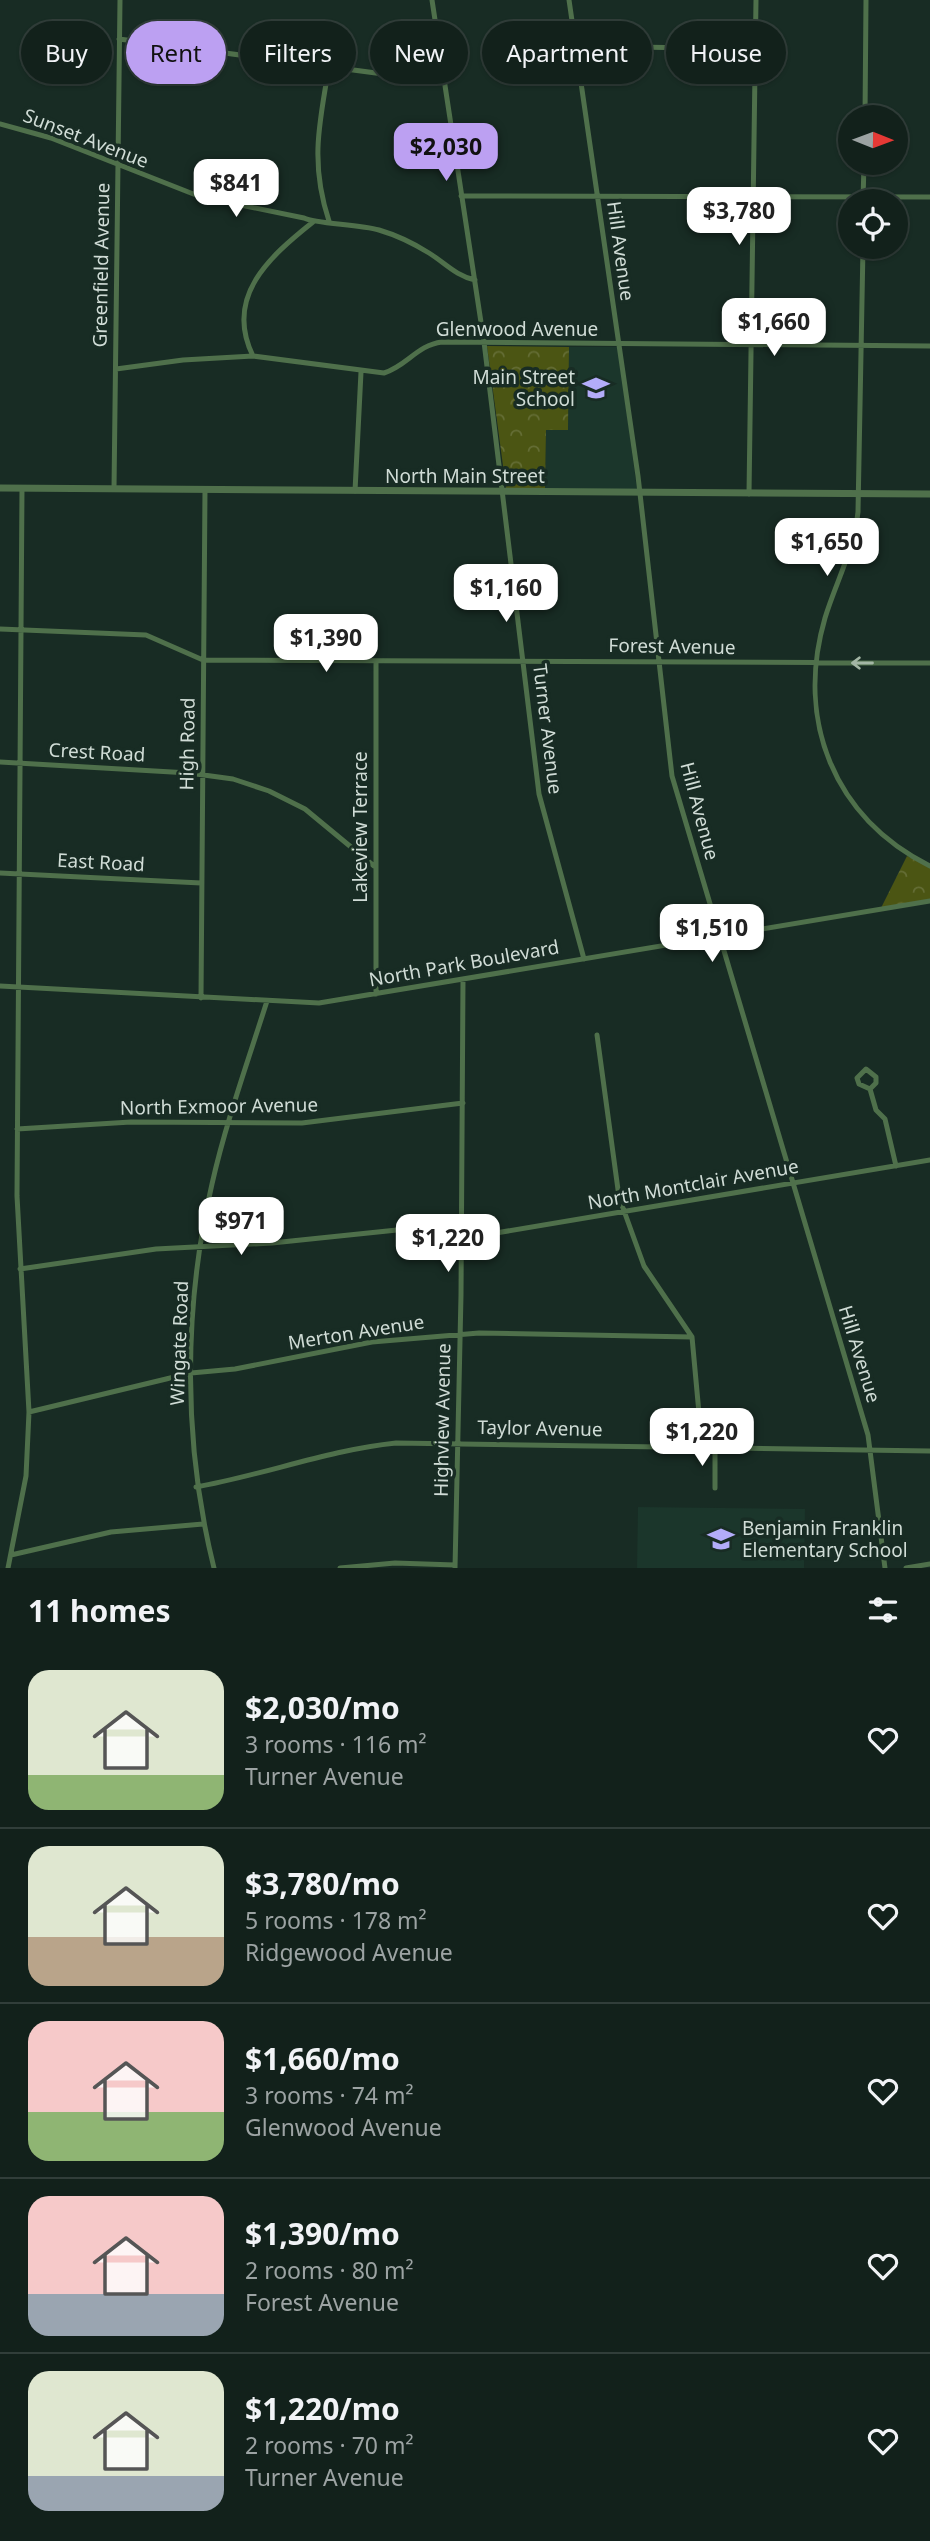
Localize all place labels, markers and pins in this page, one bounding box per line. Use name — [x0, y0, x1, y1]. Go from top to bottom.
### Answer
pin: $2,030 — [389, 124, 503, 183]
pin: $841 — [195, 160, 277, 219]
pin: $3,780 — [682, 188, 796, 247]
pin: $1,660 — [717, 298, 831, 358]
place label: Main Street School — [472, 364, 575, 412]
school or university icon: Main Street School — [581, 373, 611, 403]
pin: $1,650 — [770, 518, 884, 578]
pin: $1,160 — [449, 564, 563, 624]
pin: $1,390 — [269, 614, 383, 674]
pin: $1,510 — [655, 904, 769, 964]
pin: $971 — [200, 1198, 282, 1257]
pin: $1,220 — [391, 1214, 505, 1274]
pin: $1,220 — [645, 1408, 759, 1468]
place label: Benjamin Franklin Elementary School — [742, 1515, 908, 1563]
school or university icon: Benjamin Franklin Elementary School — [706, 1524, 736, 1554]

